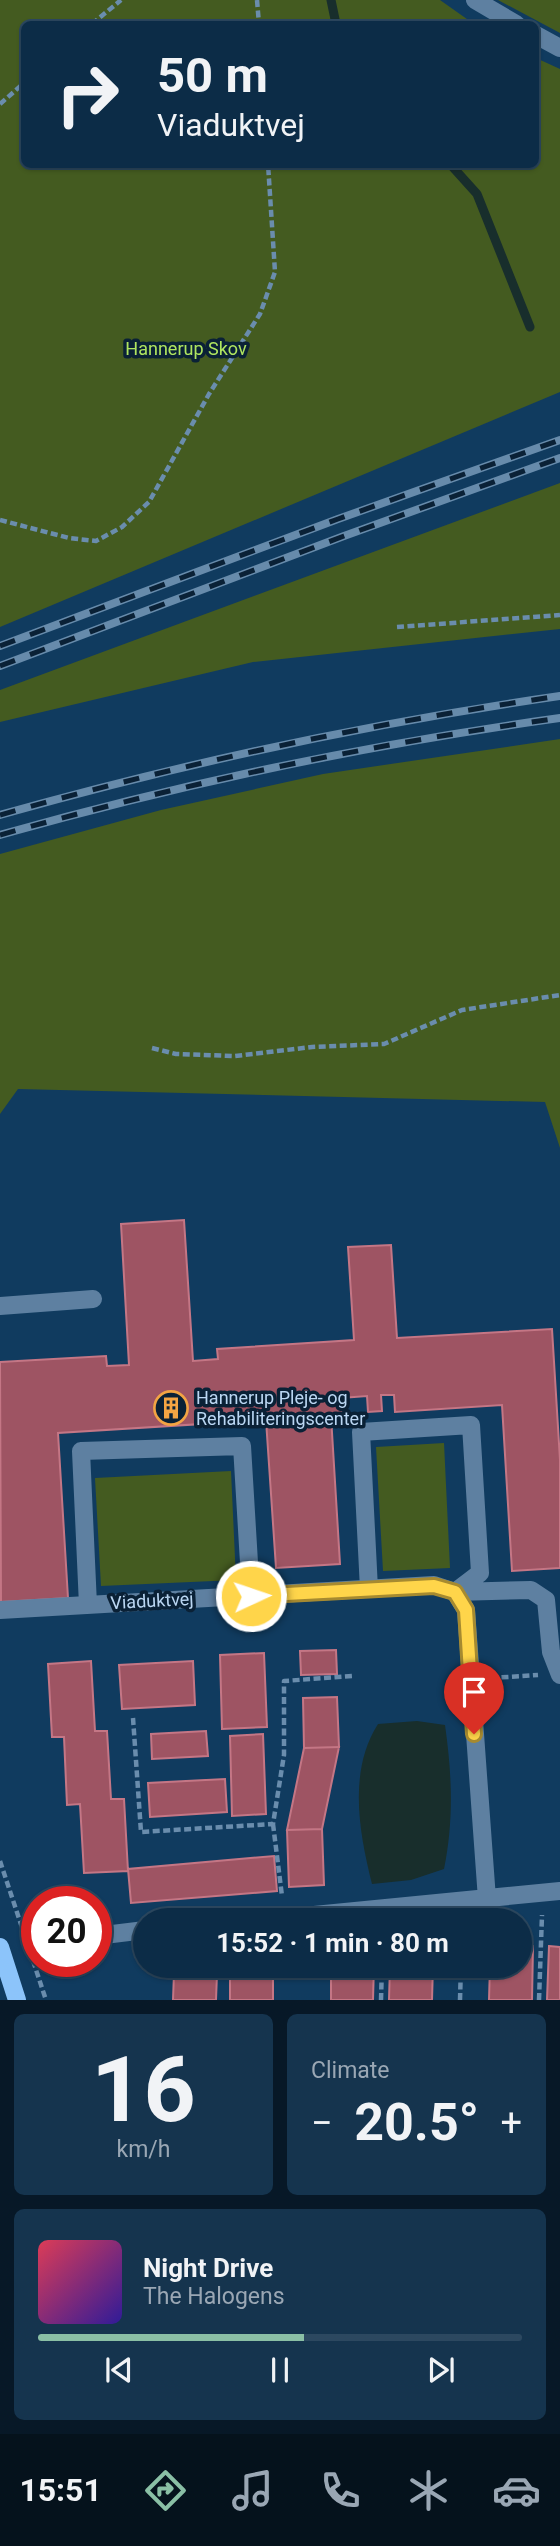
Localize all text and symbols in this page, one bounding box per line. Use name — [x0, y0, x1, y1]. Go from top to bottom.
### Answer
text: 50 m — [157, 47, 268, 104]
icon: right — [42, 49, 133, 140]
text: Viaduktvej — [157, 106, 305, 144]
park label: Hannerup Skov — [125, 338, 247, 359]
place label: Hannerup Pleje- og Rehabiliteringscenter — [196, 1387, 365, 1429]
building icon: Hannerup Pleje- og Rehabiliteringscenter — [152, 1389, 190, 1427]
position arrow — [214, 1559, 288, 1633]
street label: Viaduktvej — [110, 1588, 194, 1613]
pin — [444, 1662, 504, 1734]
icon: arrive — [455, 1673, 493, 1711]
speed limit sign: 20 — [21, 1886, 112, 1977]
text: 15:52 · 1 min · 80 m — [216, 1928, 449, 1958]
text: 16 — [91, 2037, 196, 2143]
text: Climate — [311, 2057, 390, 2084]
text: 20.5° — [354, 2092, 479, 2153]
text: − — [311, 2101, 333, 2145]
text: + — [500, 2101, 522, 2145]
text: km/h — [117, 2136, 171, 2163]
text: Night Drive — [143, 2253, 273, 2283]
text: The Halogens — [143, 2283, 285, 2310]
icon: previous — [100, 2351, 138, 2389]
icon: pause — [261, 2351, 299, 2389]
icon: next — [422, 2351, 460, 2389]
icon: directions — [141, 2466, 190, 2515]
icon: music — [228, 2466, 277, 2515]
icon: phone — [316, 2466, 365, 2515]
icon: climate — [404, 2466, 453, 2515]
icon: car — [492, 2466, 541, 2515]
text: 15:51 — [19, 2471, 102, 2509]

